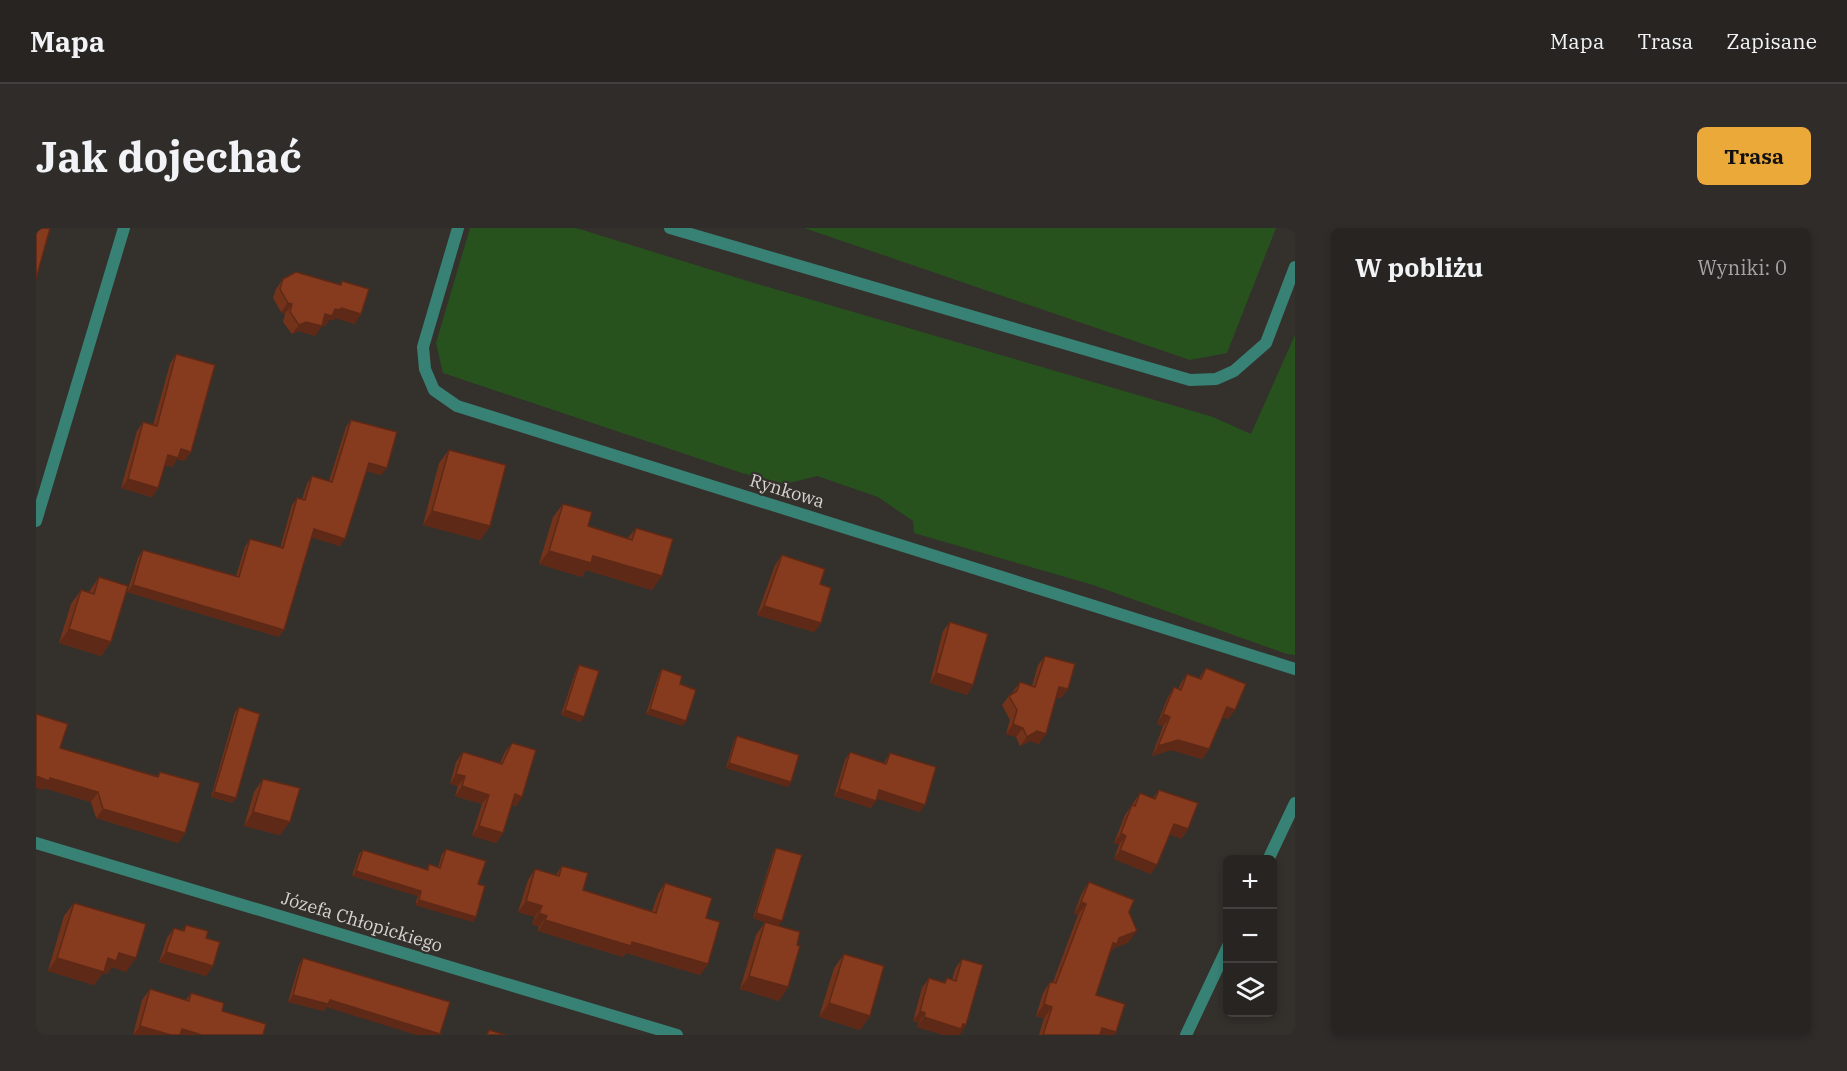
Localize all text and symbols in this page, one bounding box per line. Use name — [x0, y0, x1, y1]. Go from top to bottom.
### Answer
text: Mapa — [30, 23, 105, 60]
text: Mapa — [1550, 27, 1604, 55]
text: Trasa — [1637, 27, 1693, 55]
text: Zapisane — [1726, 27, 1817, 55]
button: Trasa — [1697, 127, 1811, 185]
text: Jak dojechać — [36, 129, 302, 184]
text: W pobliżu — [1355, 250, 1483, 284]
text: Wyniki: 0 — [1698, 254, 1787, 281]
street label: Rynkowa — [747, 468, 828, 513]
map controls — [1223, 855, 1277, 1017]
button: + — [1223, 855, 1277, 909]
street label: Józefa Chłopickiego — [279, 886, 445, 957]
button: − — [1223, 909, 1277, 963]
button: layers — [1223, 963, 1277, 1017]

